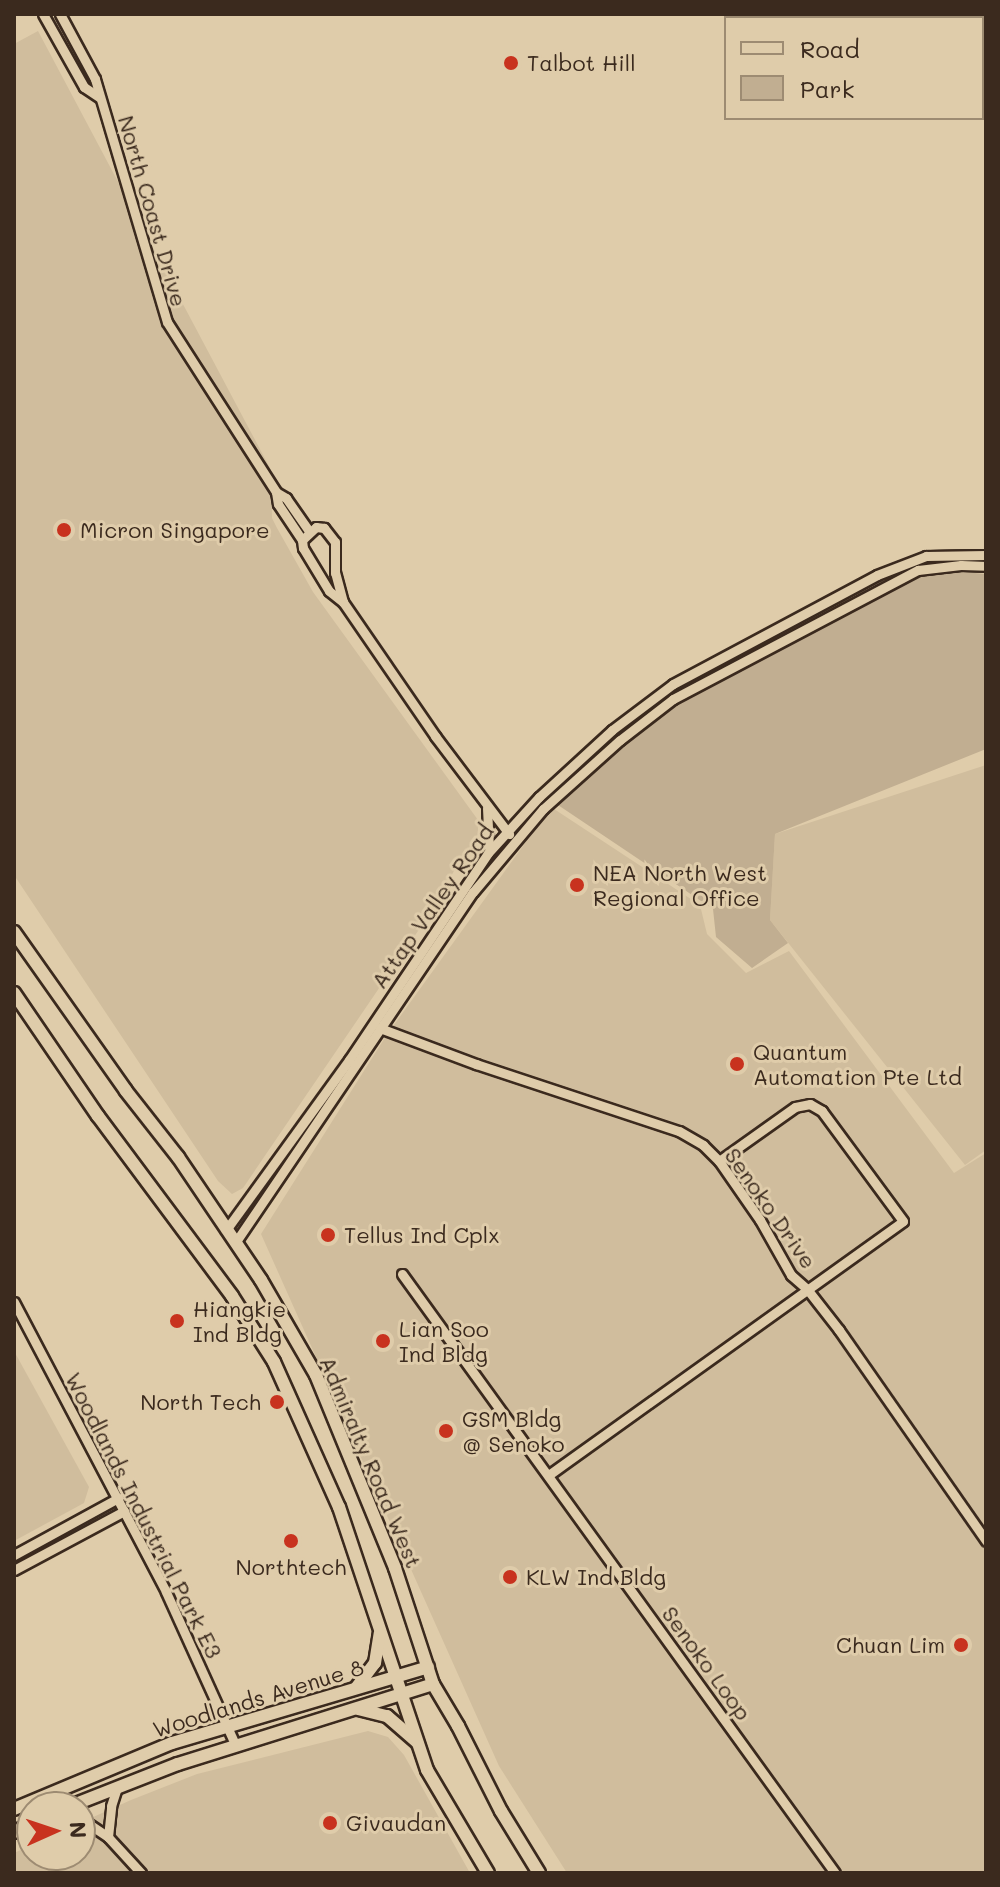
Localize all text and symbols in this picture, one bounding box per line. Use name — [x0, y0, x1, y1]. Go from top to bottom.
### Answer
legend — [724, 16, 984, 120]
text: Road — [800, 33, 860, 64]
place label: Talbot Hill — [527, 50, 636, 76]
marker: Talbot Hill — [502, 54, 520, 72]
text: Park — [800, 73, 854, 104]
street label: North Coast Drive — [113, 112, 193, 310]
place label: Micron Singapore — [80, 517, 270, 543]
marker: Micron Singapore — [55, 521, 73, 539]
street label: Attap Valley Road — [365, 819, 499, 993]
place label: NEA North West Regional Office — [593, 859, 767, 910]
marker: NEA North West Regional Office — [568, 876, 586, 894]
place label: Quantum Automation Pte Ltd — [753, 1038, 962, 1090]
marker: Quantum Automation Pte Ltd — [728, 1055, 746, 1073]
street label: Senoko Drive — [720, 1143, 822, 1273]
place label: Tellus Ind Cplx — [344, 1222, 499, 1248]
marker: Tellus Ind Cplx — [319, 1226, 337, 1244]
place label: Hiangkie Ind Bldg — [193, 1295, 286, 1346]
marker: Hiangkie Ind Bldg — [168, 1312, 186, 1330]
place label: Lian Soo Ind Bldg — [399, 1315, 489, 1366]
marker: Lian Soo Ind Bldg — [374, 1332, 392, 1350]
street label: Admiralty Road West — [314, 1352, 428, 1572]
street label: Woodlands Industrial Park E3 — [60, 1368, 228, 1662]
place label: North Tech — [140, 1389, 261, 1415]
marker: North Tech — [268, 1393, 286, 1411]
place label: GSM Bldg @ Senoko — [462, 1405, 564, 1456]
marker: GSM Bldg @ Senoko — [437, 1422, 455, 1440]
marker: Northtech — [282, 1532, 300, 1550]
place label: Northtech — [235, 1554, 347, 1580]
place label: KLW Ind Bldg — [526, 1564, 666, 1590]
marker: KLW Ind Bldg — [501, 1568, 519, 1586]
street label: Senoko Loop — [657, 1601, 757, 1725]
place label: Chuan Lim — [836, 1632, 945, 1658]
marker: Chuan Lim — [952, 1636, 970, 1654]
street label: Woodlands Avenue 8 — [149, 1653, 367, 1743]
north arrow — [16, 1791, 96, 1871]
place label: Givaudan — [346, 1810, 446, 1836]
marker: Givaudan — [321, 1814, 339, 1832]
text: N — [64, 1821, 93, 1839]

